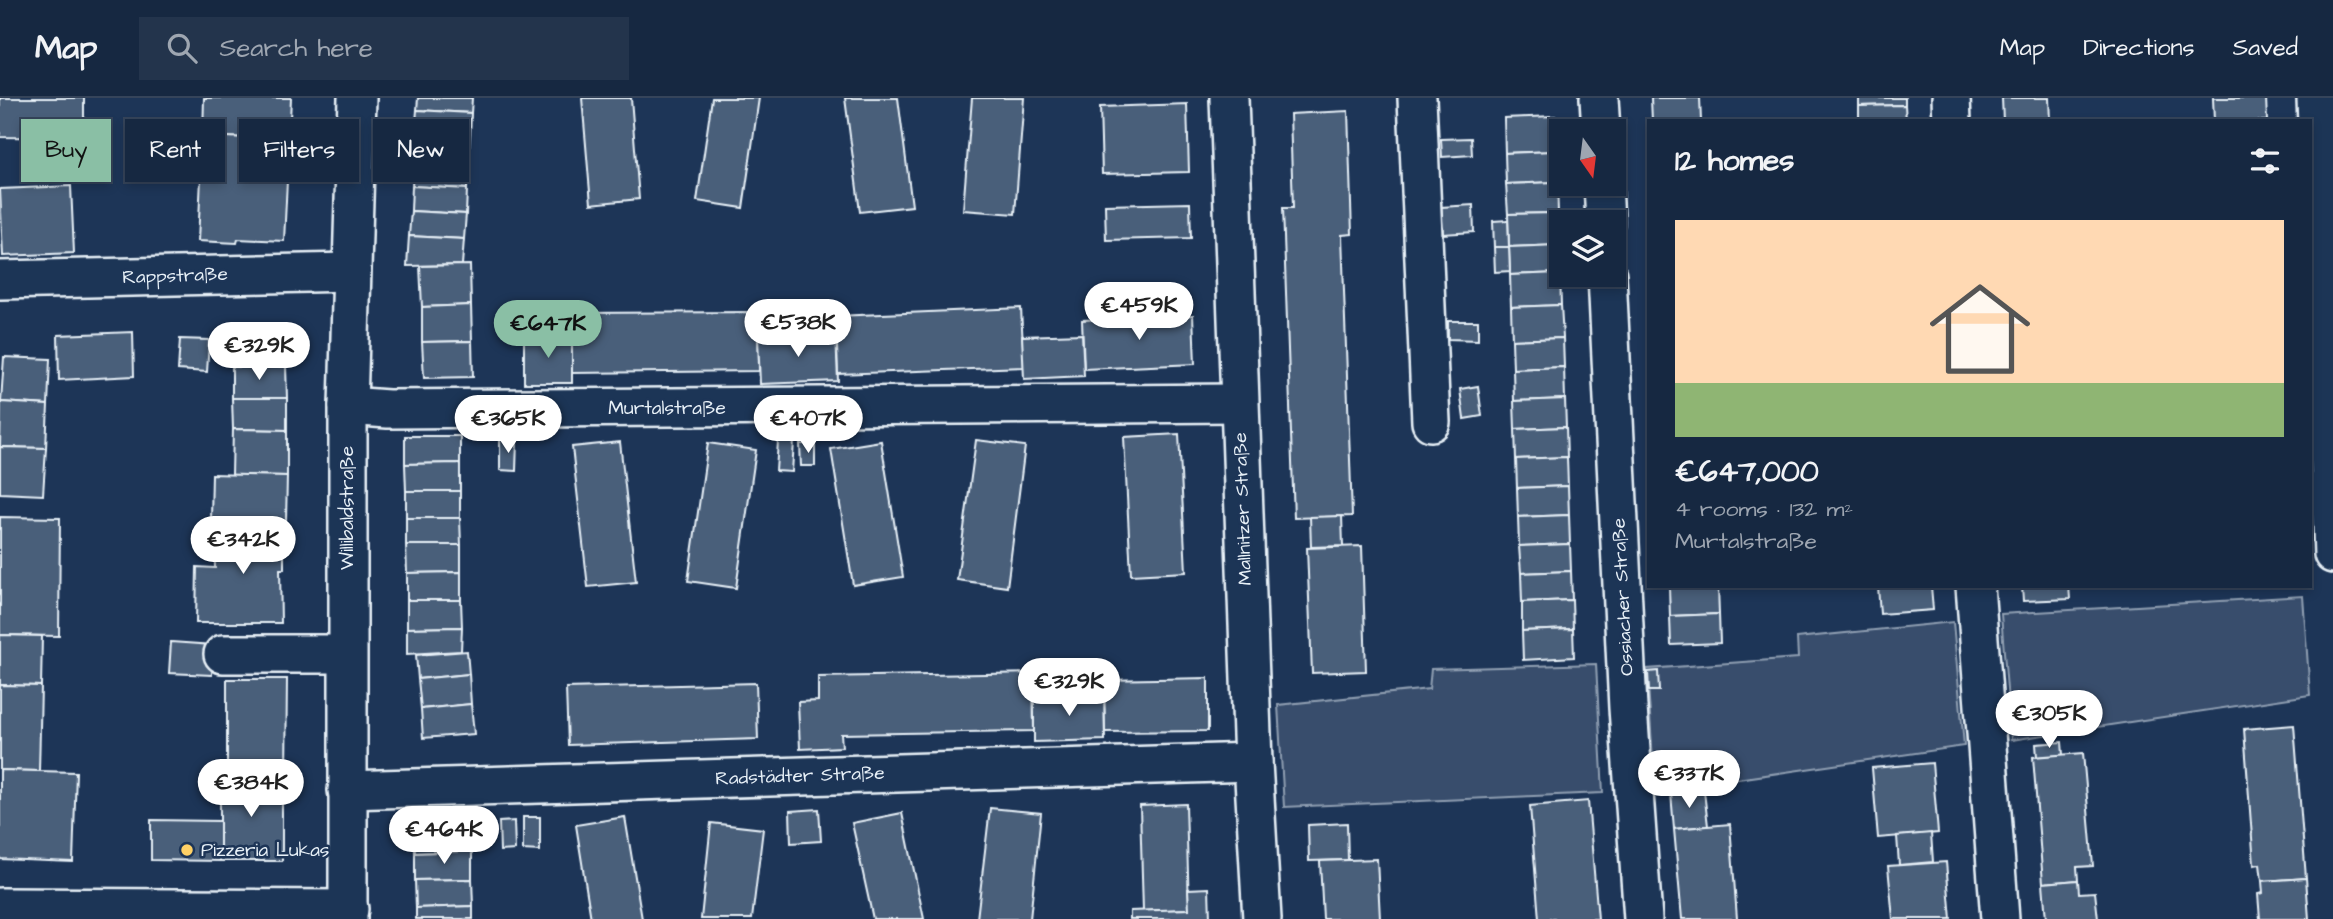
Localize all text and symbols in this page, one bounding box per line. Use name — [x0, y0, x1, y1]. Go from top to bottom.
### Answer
search box — [139, 17, 629, 80]
text: Map — [35, 25, 97, 71]
icon: search — [163, 29, 201, 67]
text: Search here — [219, 30, 373, 66]
text: Map — [2000, 31, 2045, 65]
text: Directions — [2083, 31, 2195, 65]
text: Saved — [2233, 31, 2298, 65]
chip: Buy — [21, 119, 111, 182]
chip: Rent — [125, 119, 225, 182]
chip: Filters — [239, 119, 359, 182]
chip: New — [373, 119, 469, 182]
north arrow — [1549, 119, 1626, 196]
map controls — [1549, 119, 1626, 287]
text: 12 homes — [1675, 140, 1794, 182]
icon: filters — [2246, 142, 2284, 180]
button: layers — [1549, 210, 1626, 287]
street label: Rappstraße — [122, 261, 228, 291]
icon: home — [1917, 266, 2043, 392]
pin: €459K — [1090, 282, 1188, 342]
text: €459K — [1100, 289, 1178, 321]
pin: €647K — [499, 300, 597, 360]
pin: €538K — [749, 300, 847, 359]
text: €538K — [760, 306, 836, 338]
text: €647K — [510, 307, 586, 339]
pin: €329K — [210, 322, 308, 382]
text: €329K — [224, 329, 294, 361]
street label: Murtalstraße — [608, 395, 726, 422]
pin: €365K — [459, 396, 557, 455]
pin: €407K — [759, 396, 857, 455]
text: €365K — [471, 402, 545, 434]
text: €407K — [770, 402, 846, 434]
street label: Mallnitzer Straße — [1227, 432, 1259, 586]
street label: Willibaldstraße — [334, 446, 361, 570]
text: €647,000 — [1675, 451, 1819, 493]
text: 4 rooms · 132 m² — [1675, 493, 1853, 525]
pin: €342K — [194, 517, 292, 576]
street label: Ossiacher Straße — [1605, 517, 1641, 677]
text: €342K — [207, 523, 279, 555]
text: Murtalstraße — [1675, 525, 1817, 557]
pin: €329K — [1020, 658, 1118, 718]
text: €329K — [1034, 665, 1104, 697]
pin: €305K — [2000, 690, 2098, 750]
text: €305K — [2012, 697, 2086, 729]
pin: €337K — [1640, 750, 1738, 810]
text: €337K — [1654, 757, 1724, 789]
pin: €384K — [202, 760, 300, 819]
street label: Radstädter Straße — [715, 760, 885, 792]
text: €384K — [214, 766, 288, 798]
pin: €464K — [395, 806, 493, 866]
text: €464K — [405, 813, 483, 845]
place label: Pizzeria Lukas — [201, 837, 329, 864]
marker: Pizzeria Lukas — [179, 842, 195, 858]

